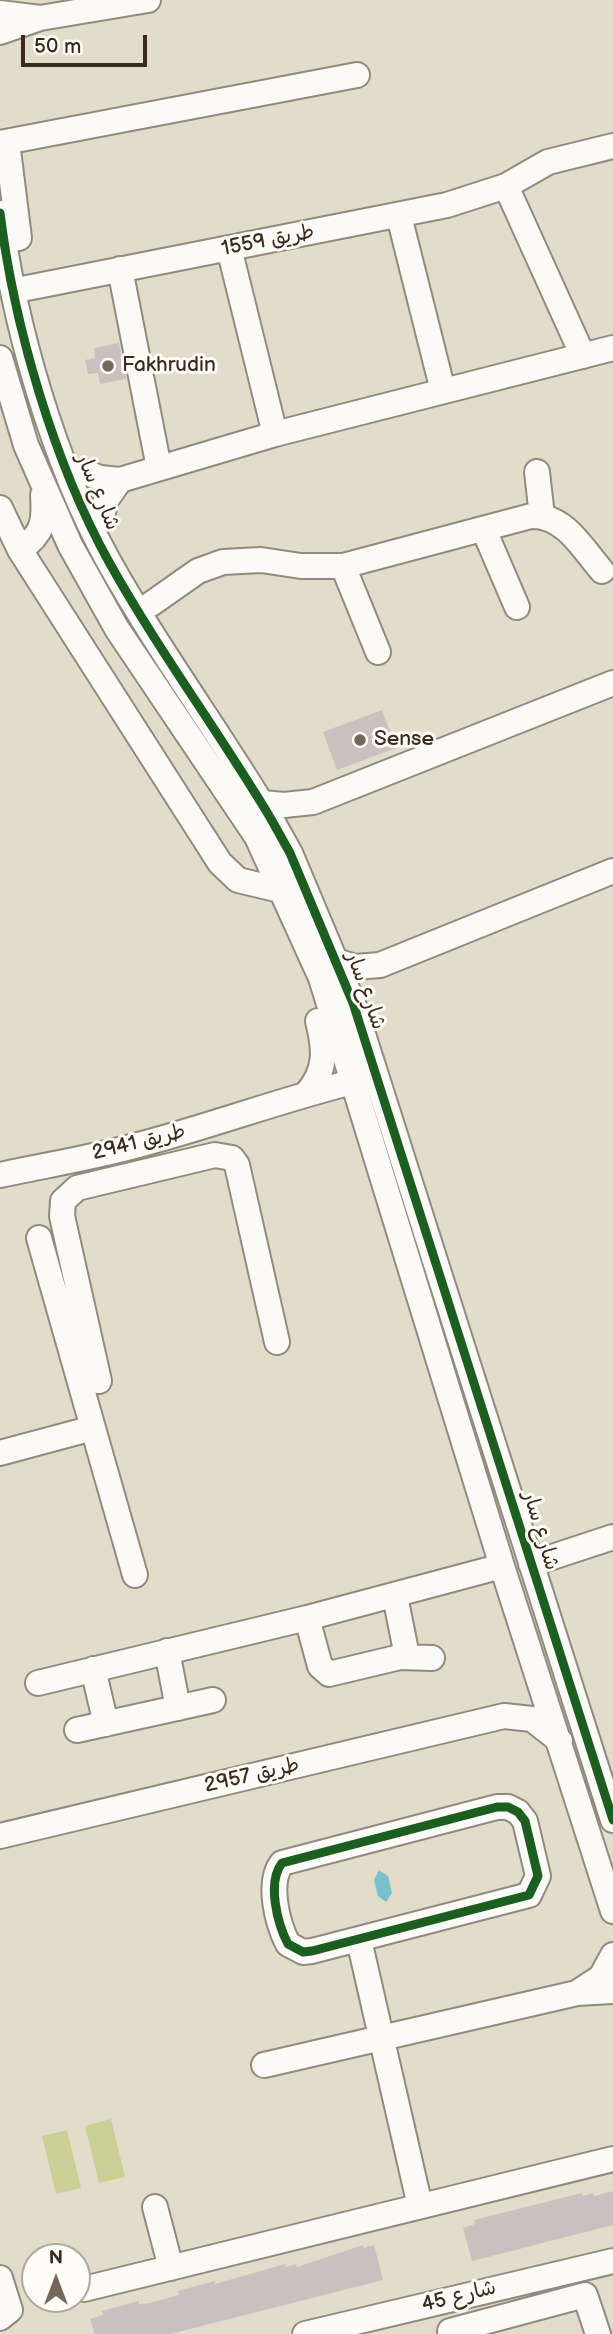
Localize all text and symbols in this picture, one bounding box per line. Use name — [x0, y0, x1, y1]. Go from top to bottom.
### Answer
scale bar — [24, 21, 150, 65]
text: 50 m — [34, 34, 81, 59]
street label: طريق 1559 — [219, 220, 317, 262]
place label: Fakhrudin — [122, 353, 216, 379]
marker: Fakhrudin — [100, 358, 116, 374]
street label: شارع سار — [70, 450, 124, 534]
place label: Sense — [374, 727, 434, 753]
marker: Sense — [352, 732, 368, 748]
street label: شارع سار — [339, 949, 391, 1033]
street label: طريق 2941 — [90, 1119, 188, 1167]
street label: شارع سار — [516, 1489, 564, 1573]
street label: طريق 2957 — [202, 1753, 302, 1799]
north arrow — [21, 2243, 91, 2313]
text: N — [49, 2247, 63, 2270]
street label: شارع 45 — [419, 2276, 499, 2318]

